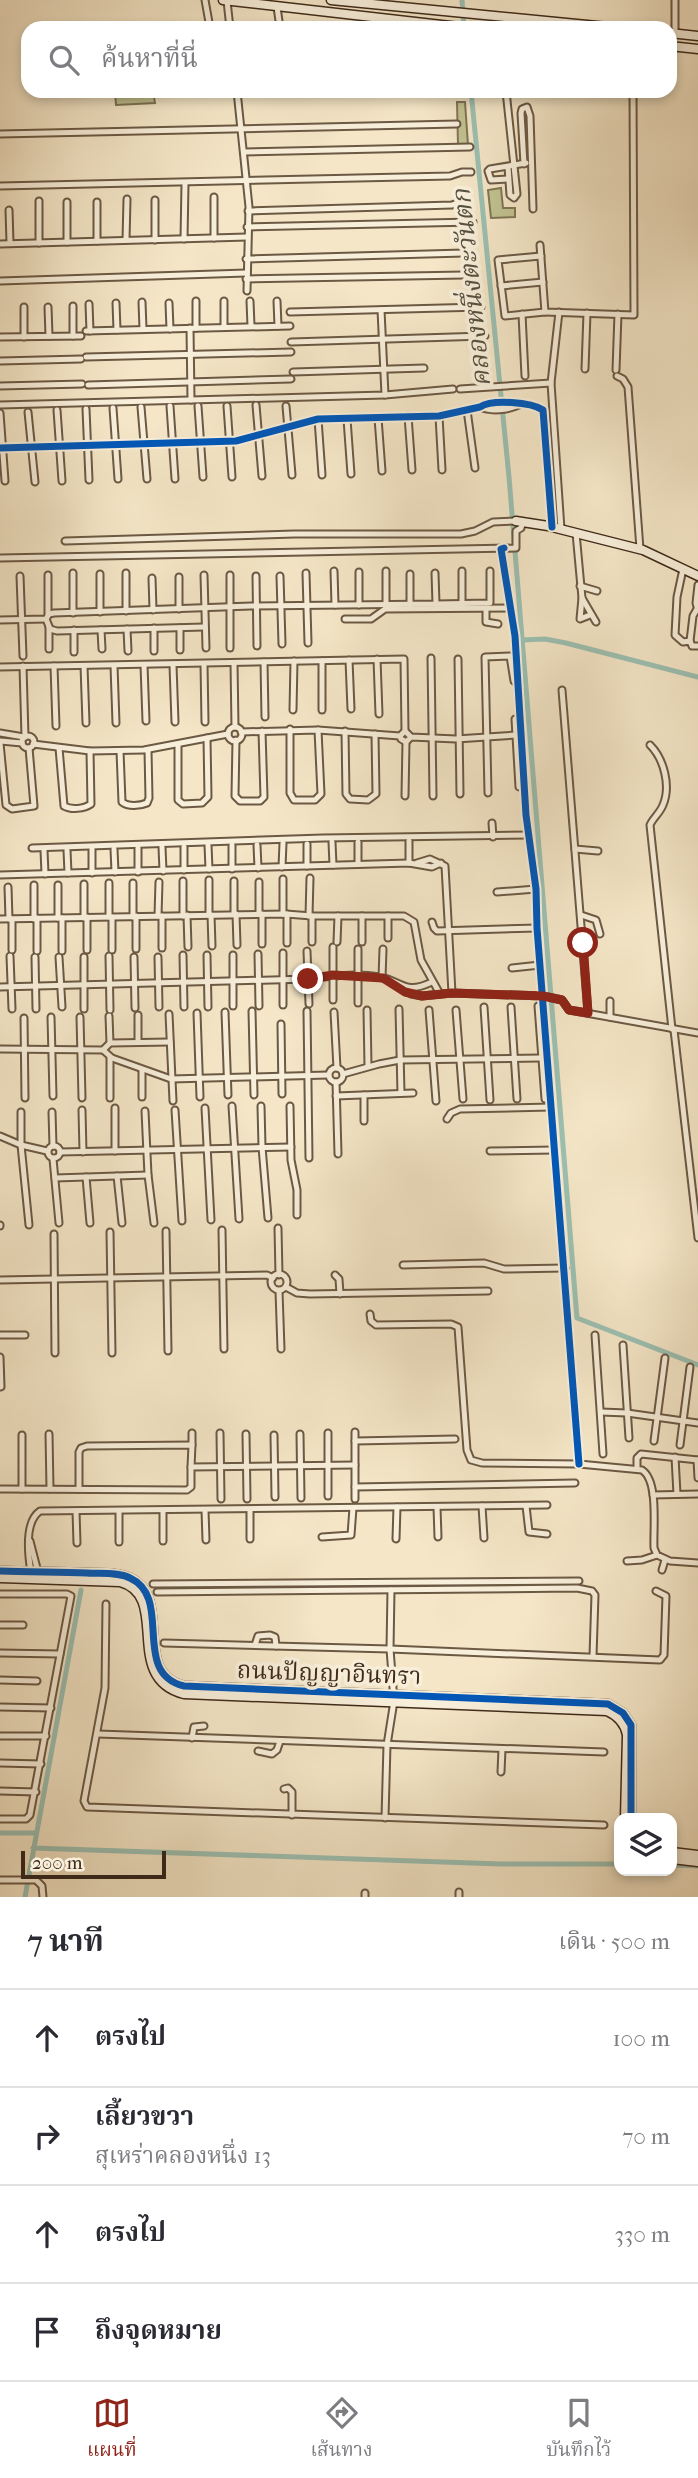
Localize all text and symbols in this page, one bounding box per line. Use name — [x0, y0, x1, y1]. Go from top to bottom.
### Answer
search box — [21, 21, 677, 98]
icon: search — [45, 41, 83, 79]
text: ค้นหาที่นี่ — [101, 43, 198, 74]
water label: คลองหนึ่งตะวันตก — [442, 186, 497, 389]
route start — [567, 927, 598, 958]
route end — [292, 963, 323, 994]
street label: ถนนปัญญาอินทรา — [236, 1656, 422, 1690]
map controls — [614, 1813, 677, 1876]
button: layers — [614, 1813, 677, 1876]
scale bar — [21, 1848, 166, 1880]
text: 200 m — [32, 1852, 83, 1874]
text: 7 นาที — [28, 1924, 104, 1959]
text: เดิน · 500 m — [558, 1928, 670, 1955]
icon: ahead — [28, 2019, 66, 2057]
text: ตรงไป — [95, 2021, 166, 2052]
text: 100 m — [612, 2025, 670, 2052]
text: เลี้ยวขวา — [95, 2101, 194, 2132]
icon: right — [28, 2117, 66, 2155]
text: 70 m — [622, 2123, 670, 2150]
text: สุเหร่าคลองหนึ่ง 13 — [95, 2142, 271, 2169]
icon: ahead — [28, 2215, 66, 2253]
text: ตรงไป — [95, 2217, 166, 2248]
text: 330 m — [614, 2221, 670, 2248]
icon: arrive — [28, 2313, 66, 2351]
text: ถึงจุดหมาย — [95, 2315, 222, 2346]
tab: แผนที่ — [87, 2394, 137, 2466]
tab: เส้นทาง — [311, 2394, 372, 2466]
tab: บันทึกไว้ — [546, 2394, 611, 2466]

